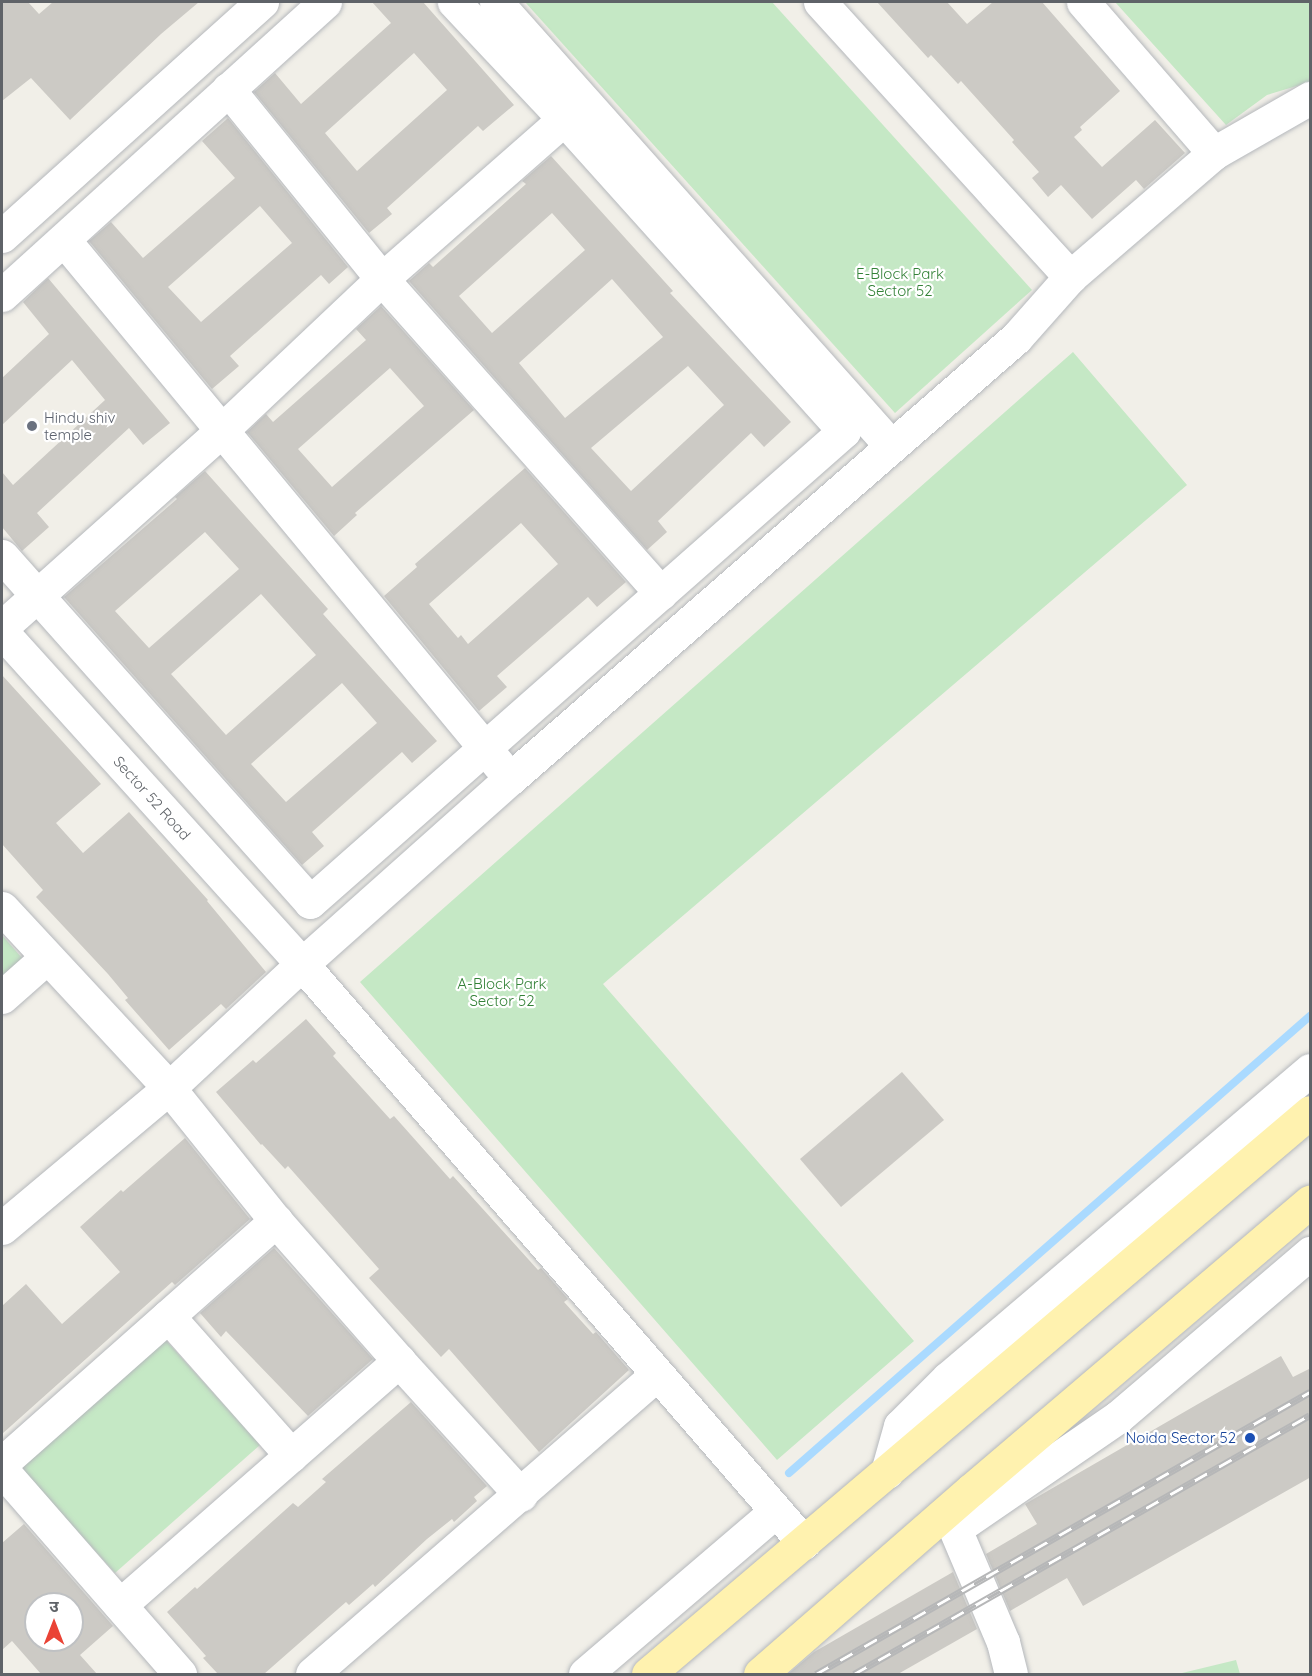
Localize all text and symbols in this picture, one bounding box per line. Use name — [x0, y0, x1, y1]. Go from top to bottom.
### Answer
park label: E-Block Park Sector 52 — [856, 264, 944, 299]
place label: Hindu shiv temple — [44, 408, 115, 443]
marker: Hindu shiv temple — [25, 419, 39, 433]
street label: Sector 52 Road — [110, 752, 194, 844]
park label: A-Block Park Sector 52 — [457, 974, 547, 1009]
place label: Noida Sector 52 — [1125, 1429, 1236, 1447]
marker: Noida Sector 52 — [1241, 1429, 1259, 1447]
north arrow — [24, 1592, 84, 1652]
text: उ — [49, 1596, 59, 1616]

